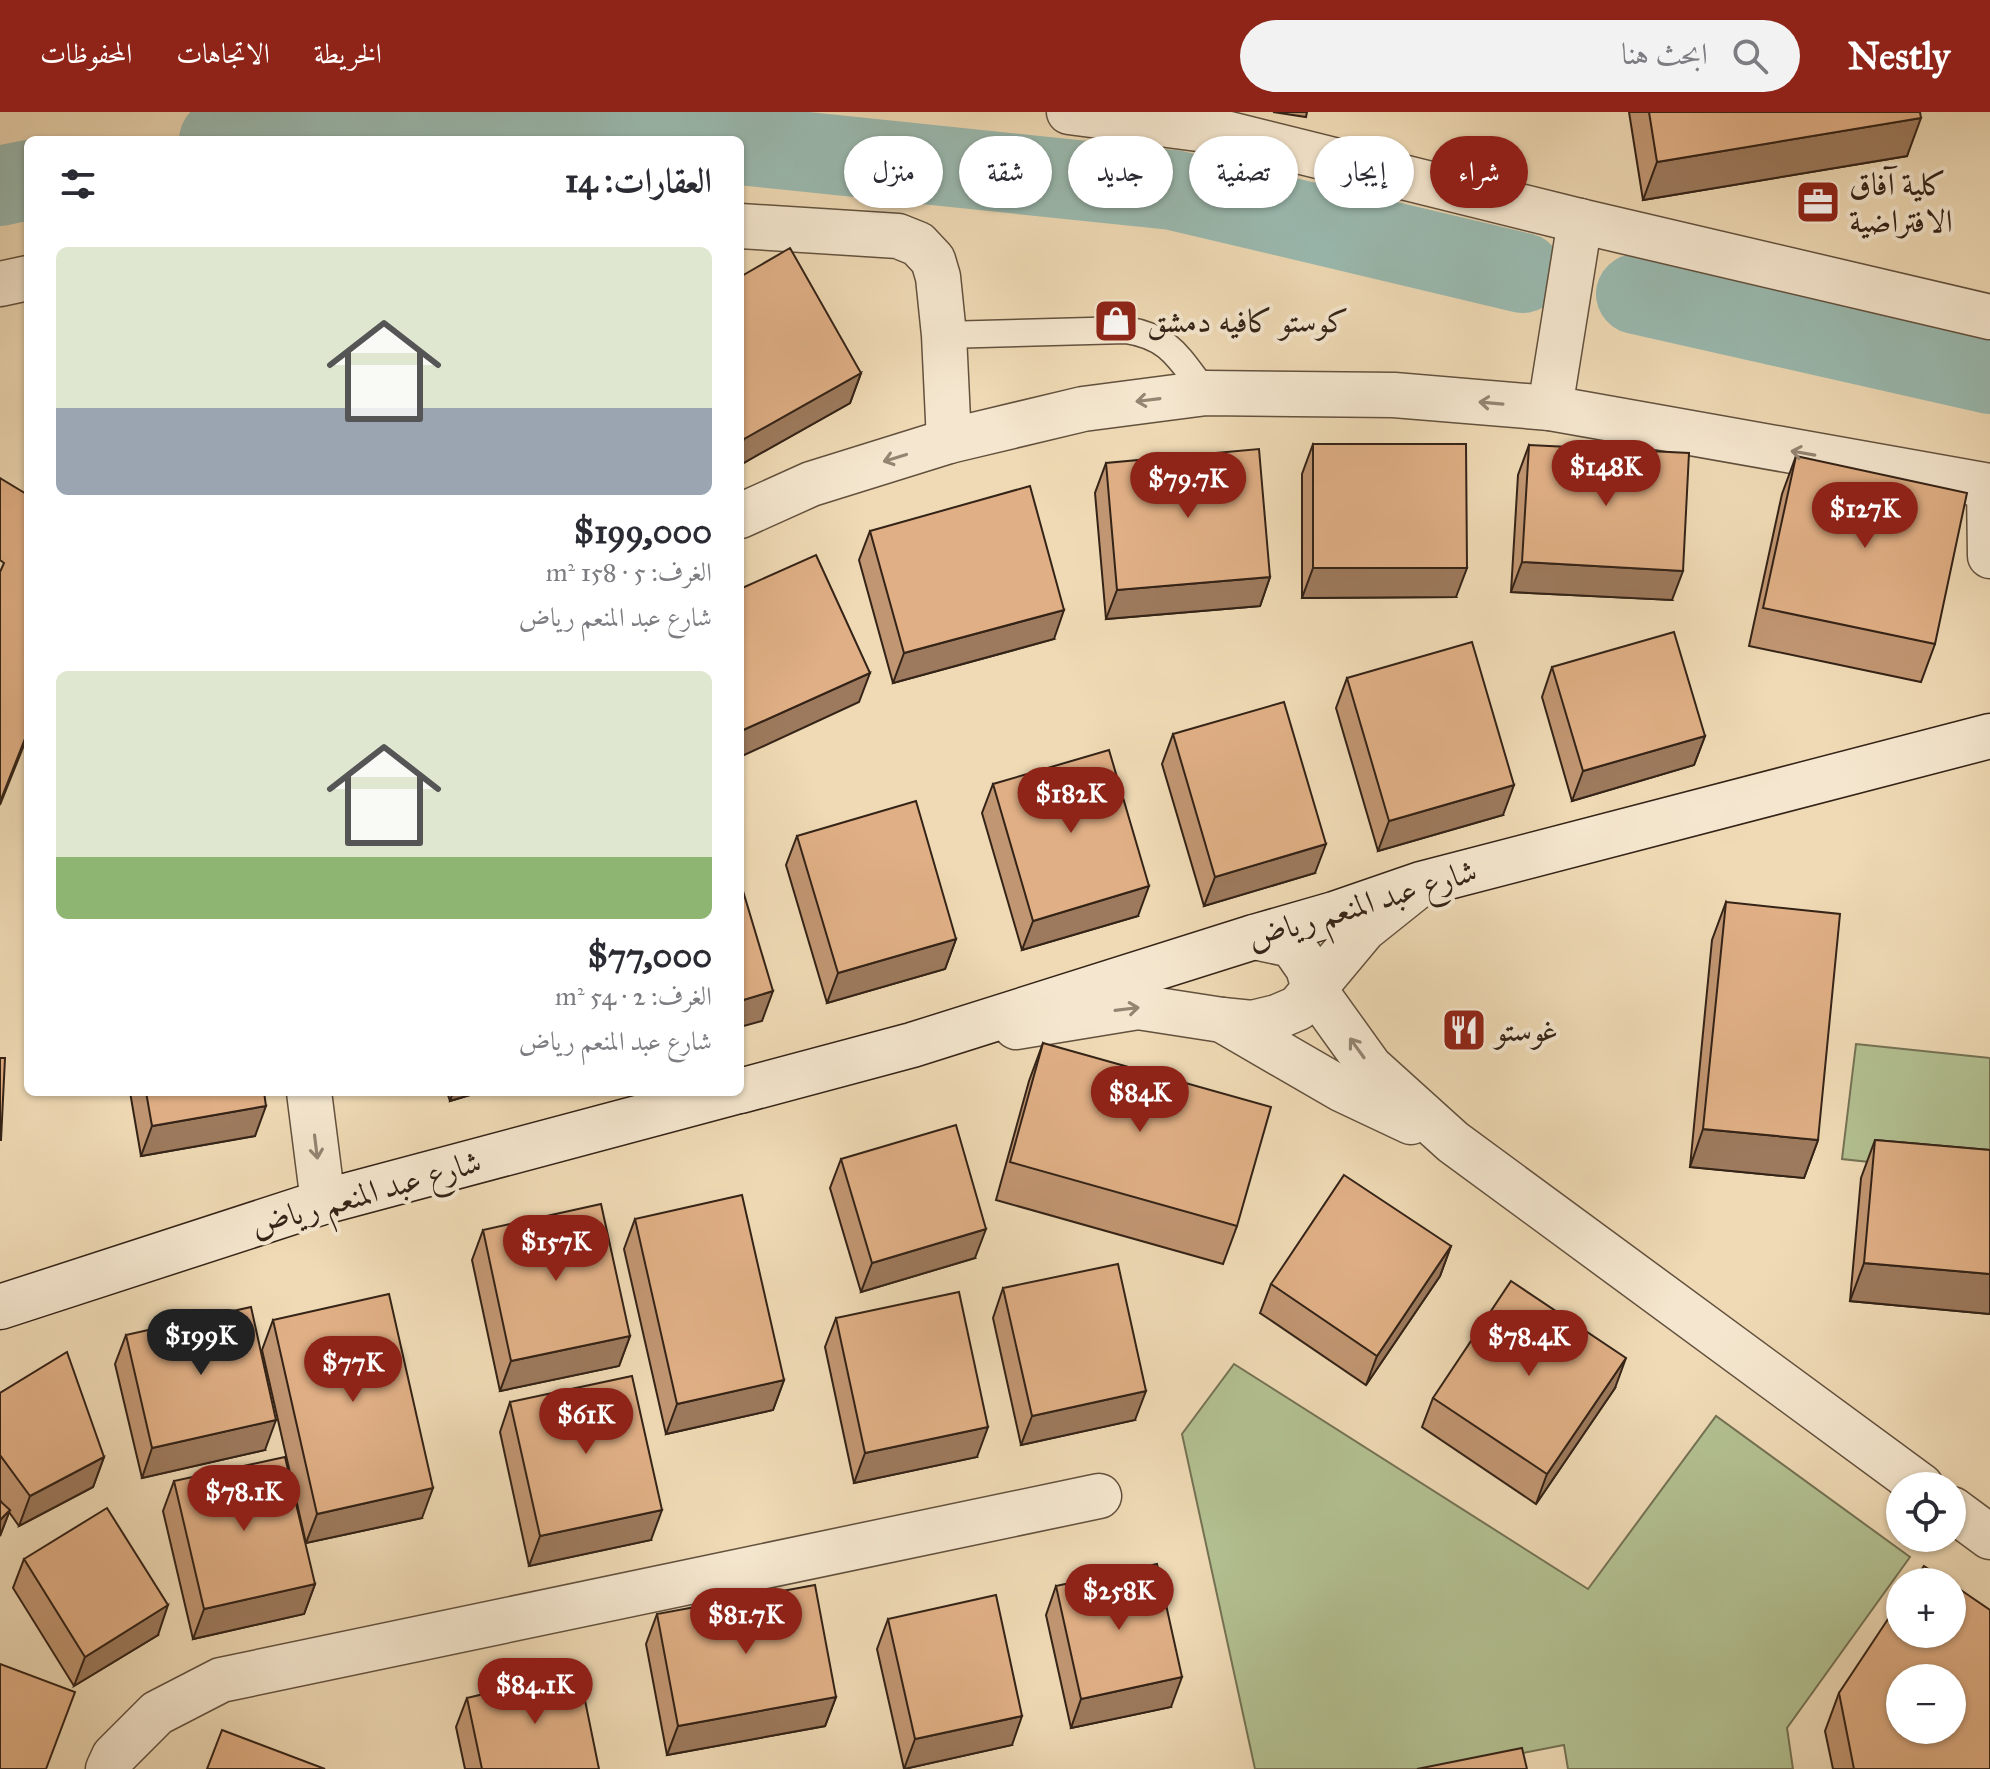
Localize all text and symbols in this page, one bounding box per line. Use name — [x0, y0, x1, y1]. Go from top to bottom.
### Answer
search box — [1240, 20, 1800, 92]
text: Nestly — [1848, 33, 1950, 79]
icon: search — [1728, 34, 1772, 78]
text: المحفوظات — [40, 36, 132, 71]
text: الاتجاهات — [176, 36, 270, 71]
text: الخريطة — [314, 36, 382, 71]
text: ابحث هنا — [1621, 36, 1708, 72]
chip: منزل — [844, 136, 943, 208]
chip: شقة — [959, 136, 1052, 208]
chip: جديد — [1068, 136, 1173, 208]
chip: تصفية — [1189, 136, 1298, 208]
chip: إيجار — [1314, 136, 1414, 208]
chip: شراء — [1430, 136, 1528, 208]
text: العقارات: 14 — [565, 160, 712, 201]
icon: filters — [56, 162, 100, 206]
place label: كلية آفاق الافتراضية — [1849, 165, 1953, 241]
office icon: كلية آفاق الافتراضية — [1794, 178, 1842, 226]
shop icon: كوستو كافيه دمشق — [1092, 297, 1140, 345]
icon: home — [312, 299, 456, 443]
place label: كوستو كافيه دمشق — [1147, 302, 1349, 341]
one-way arrow — [1136, 393, 1161, 408]
one-way arrow — [1478, 396, 1505, 411]
pin: $148K — [1550, 440, 1662, 508]
one-way arrow — [1791, 445, 1816, 460]
text: $148K — [1570, 450, 1642, 482]
one-way arrow — [883, 452, 908, 466]
pin: $79.7K — [1123, 452, 1253, 520]
text: $79.7K — [1148, 462, 1228, 494]
pin: $127K — [1809, 482, 1921, 550]
text: $127K — [1830, 492, 1900, 524]
text: $199,000 — [574, 511, 712, 552]
text: الغرف: 5 · 158 m² — [546, 556, 712, 588]
text: شارع عبد المنعم رياض — [519, 601, 712, 633]
icon: home — [312, 723, 456, 867]
pin: $182K — [1015, 767, 1127, 835]
text: $182K — [1036, 777, 1106, 809]
street label: شارع عبد المنعم رياض — [1243, 851, 1484, 967]
text: $77,000 — [588, 935, 712, 976]
text: الغرف: 2 · 54 m² — [555, 980, 712, 1012]
one-way arrow — [1113, 1002, 1140, 1017]
restaurant icon: غوستو — [1440, 1006, 1488, 1054]
place label: غوستو — [1492, 1011, 1558, 1050]
text: شارع عبد المنعم رياض — [519, 1025, 712, 1057]
one-way arrow — [1348, 1038, 1365, 1060]
pin: $84K — [1093, 1066, 1187, 1134]
text: $84K — [1109, 1076, 1171, 1108]
one-way arrow — [309, 1134, 324, 1159]
street label: شارع عبد المنعم رياض — [246, 1142, 489, 1255]
pin: $157K — [500, 1215, 612, 1283]
text: $157K — [521, 1225, 591, 1257]
pin: $199K — [145, 1309, 257, 1377]
pin: $78.4K — [1464, 1310, 1594, 1378]
text: $199K — [165, 1319, 237, 1351]
text: $78.4K — [1488, 1320, 1570, 1352]
pin: $77K — [306, 1336, 400, 1404]
text: $77K — [322, 1346, 384, 1378]
pin: $61K — [539, 1388, 633, 1456]
text: $61K — [557, 1398, 615, 1430]
pin: $78.1K — [179, 1465, 309, 1533]
map controls — [1886, 1472, 1966, 1744]
button: locate — [1886, 1472, 1966, 1552]
text: $78.1K — [205, 1475, 283, 1507]
pin: $258K — [1063, 1564, 1175, 1632]
button: + — [1886, 1568, 1966, 1648]
text: $258K — [1083, 1574, 1155, 1606]
pin: $81.7K — [681, 1588, 811, 1656]
text: $81.7K — [708, 1598, 784, 1630]
pin: $84.1K — [470, 1658, 600, 1726]
button: − — [1886, 1664, 1966, 1744]
text: $84.1K — [496, 1668, 574, 1700]

